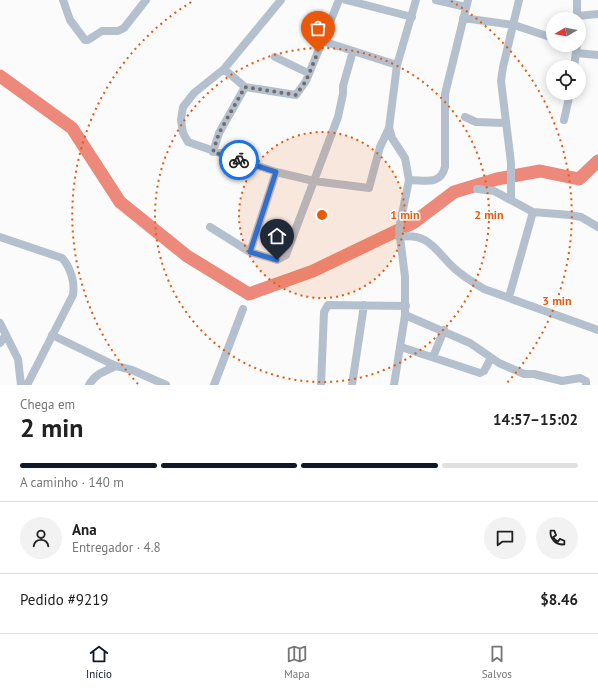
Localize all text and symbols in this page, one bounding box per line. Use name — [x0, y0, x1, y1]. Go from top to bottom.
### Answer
pin — [301, 11, 335, 52]
north arrow — [546, 12, 586, 52]
map controls — [546, 12, 586, 100]
icon: bag — [307, 17, 329, 39]
button: locate — [546, 60, 586, 100]
courier — [219, 140, 259, 180]
icon: bike — [228, 149, 250, 171]
text: 1 min — [390, 207, 420, 222]
text: 2 min — [474, 207, 504, 222]
centre of rings — [315, 208, 329, 222]
pin — [260, 219, 294, 260]
icon: home — [266, 225, 288, 247]
text: 3 min — [542, 293, 572, 308]
text: Chega em — [20, 396, 75, 413]
text: 14:57–15:02 — [493, 410, 578, 429]
text: 2 min — [20, 411, 83, 444]
text: A caminho · 140 m — [20, 474, 124, 491]
button: person — [20, 517, 62, 559]
button: chat — [484, 517, 526, 559]
button: phone — [536, 517, 578, 559]
text: Ana — [72, 520, 97, 539]
text: Entregador · 4.8 — [72, 539, 161, 556]
text: Pedido #9219 — [20, 590, 109, 609]
text: $8.46 — [540, 590, 578, 609]
tab: Início — [86, 643, 112, 681]
tab: Mapa — [284, 643, 310, 681]
tab: Salvos — [482, 643, 512, 681]

